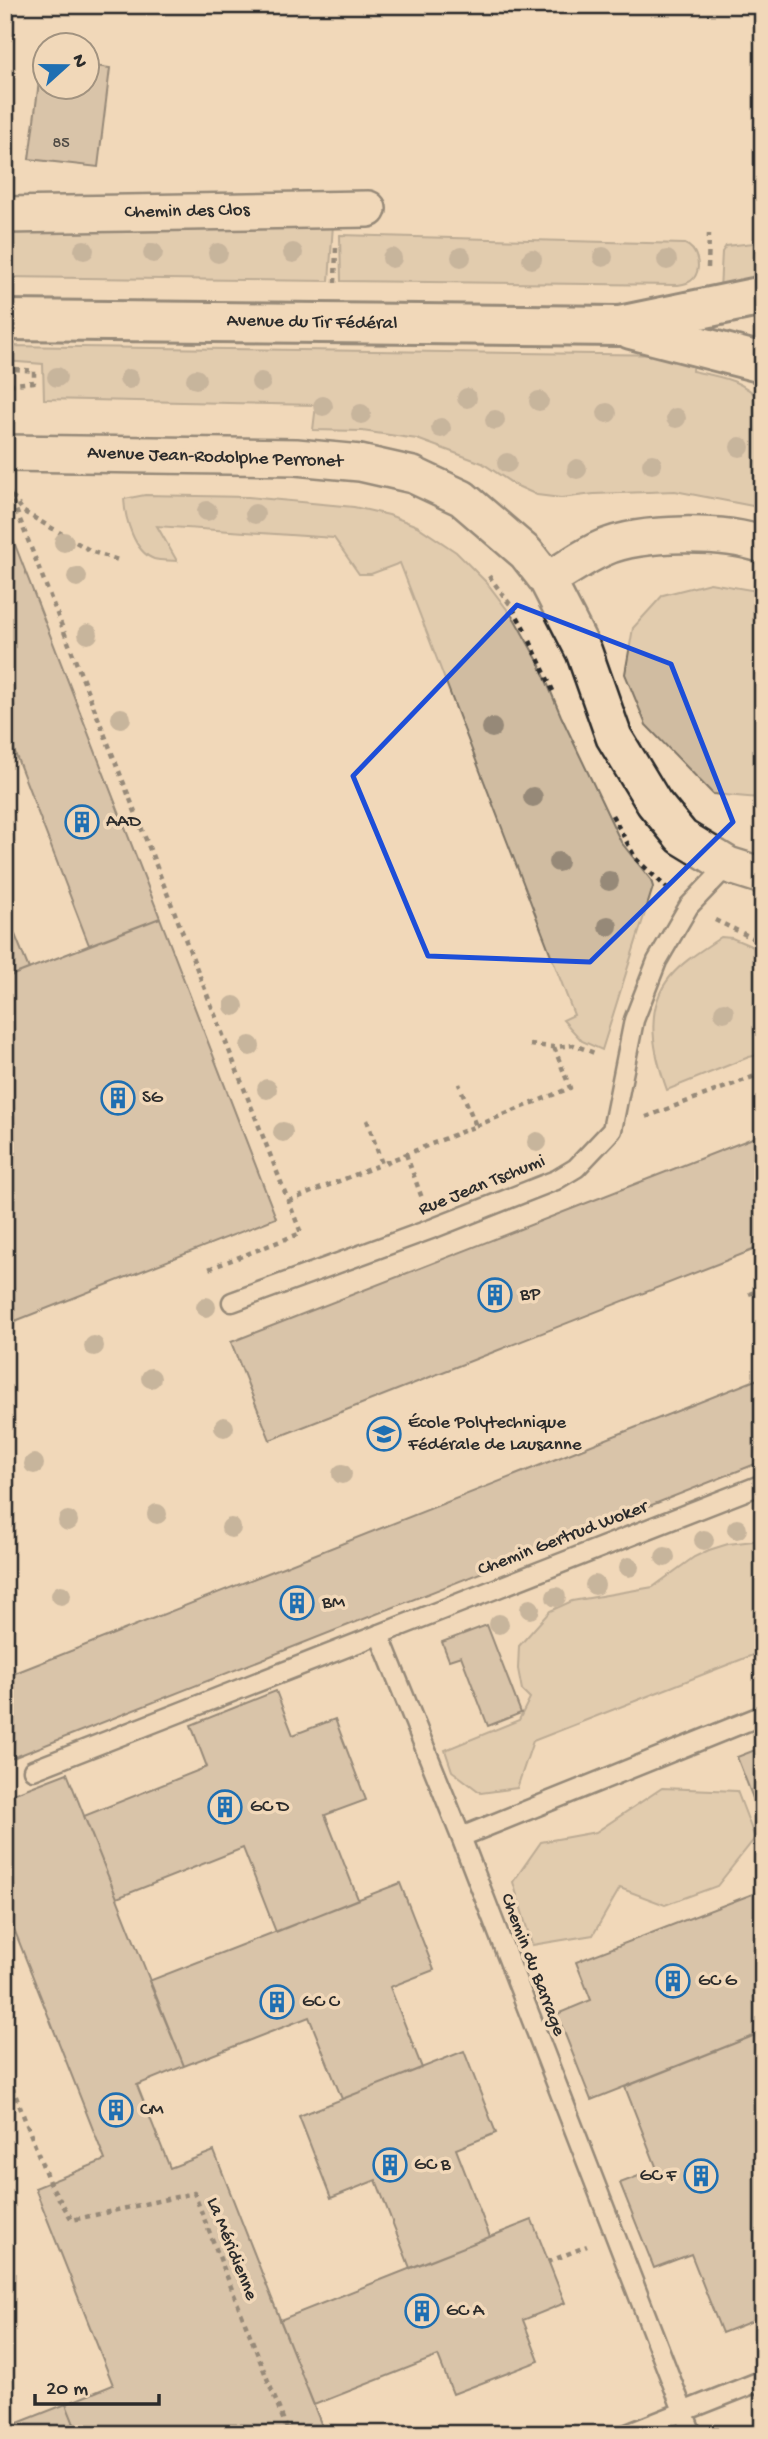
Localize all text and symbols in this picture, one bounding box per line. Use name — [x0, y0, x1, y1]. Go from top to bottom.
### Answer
north arrow — [32, 32, 102, 102]
text: N — [66, 51, 92, 71]
house number: 85 — [52, 135, 70, 154]
street label: Chemin des Clos — [124, 199, 251, 225]
street label: Avenue du Tir Fédéral — [226, 310, 398, 336]
street label: Avenue Jean-Rodolphe Perronet — [87, 442, 346, 474]
building icon: AAD — [63, 803, 101, 841]
place label: AAD — [106, 811, 141, 834]
building icon: SG — [99, 1079, 137, 1117]
place label: SG — [142, 1087, 164, 1110]
street label: Rue Jean Tschumi — [415, 1150, 549, 1222]
building icon: BP — [476, 1276, 514, 1314]
place label: BP — [519, 1284, 541, 1307]
place label: École Polytechnique Fédérale de Lausanne — [407, 1412, 582, 1457]
school or university icon: École Polytechnique Fédérale de Lausanne — [365, 1415, 403, 1453]
street label: Chemin Gertrud Woker — [475, 1495, 653, 1582]
building icon: BM — [278, 1584, 316, 1622]
place label: BM — [321, 1592, 346, 1615]
building icon: GC D — [206, 1788, 244, 1826]
place label: GC D — [250, 1796, 290, 1819]
street label: Chemin du Barrage — [494, 1890, 570, 2040]
building icon: GC G — [654, 1962, 692, 2000]
place label: GC G — [698, 1970, 738, 1993]
building icon: GC C — [258, 1983, 296, 2021]
place label: GC C — [302, 1991, 341, 2014]
building icon: CM — [97, 2091, 135, 2129]
place label: CM — [140, 2099, 164, 2122]
building icon: GC B — [371, 2146, 409, 2184]
place label: GC B — [414, 2154, 452, 2177]
building icon: GC F — [682, 2157, 720, 2195]
place label: GC F — [639, 2165, 677, 2188]
street label: La Méridienne — [200, 2194, 262, 2304]
building icon: GC A — [403, 2292, 441, 2330]
place label: GC A — [446, 2300, 486, 2323]
scale bar — [35, 2362, 159, 2406]
text: 20 m — [46, 2378, 88, 2403]

